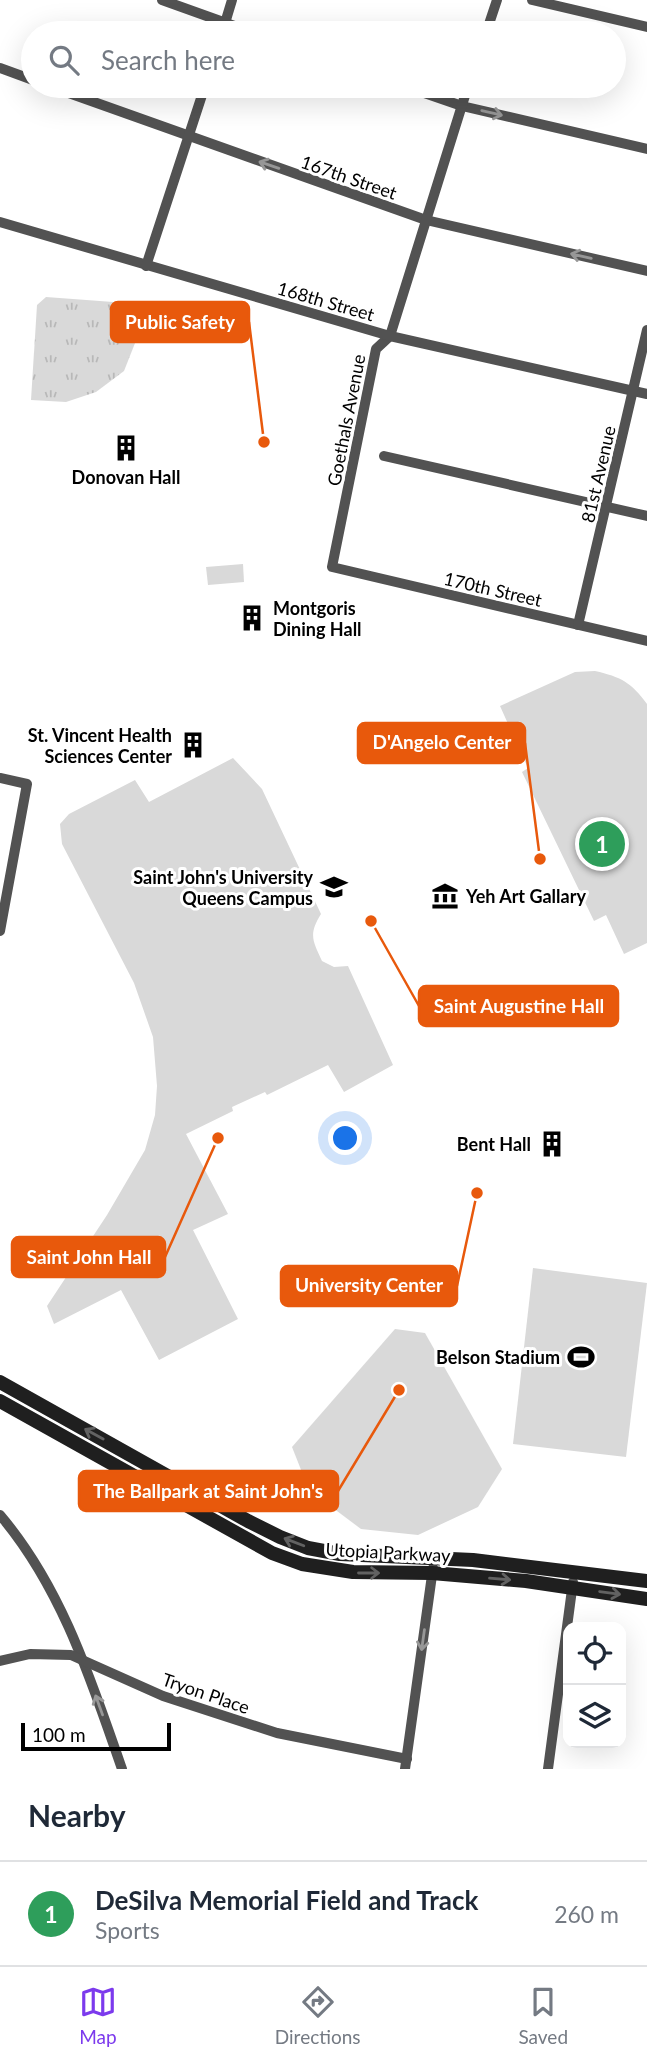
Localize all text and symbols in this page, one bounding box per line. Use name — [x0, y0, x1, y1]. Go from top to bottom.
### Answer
search box — [21, 21, 626, 98]
icon: search — [45, 41, 83, 79]
text: Search here — [101, 44, 235, 76]
one-way arrow — [480, 107, 503, 120]
street label: 167th Street — [298, 150, 400, 204]
one-way arrow — [258, 158, 280, 170]
one-way arrow — [570, 249, 592, 262]
street label: 168th Street — [275, 277, 378, 325]
callout: Public Safety — [111, 302, 249, 342]
text: Public Safety — [125, 310, 236, 333]
street label: Goethals Avenue — [322, 352, 370, 488]
street label: 81st Avenue — [576, 423, 620, 525]
building icon: Donovan Hall — [111, 433, 141, 463]
place label: Donovan Hall — [72, 466, 180, 488]
street label: 170th Street — [442, 567, 545, 611]
place label: Montgoris Dining Hall — [273, 597, 362, 640]
building icon: Montgoris Dining Hall — [237, 603, 267, 633]
callout: D'Angelo Center — [358, 723, 525, 763]
place label: St. Vincent Health Sciences Center — [28, 724, 172, 767]
building icon: St. Vincent Health Sciences Center — [178, 730, 208, 760]
text: D'Angelo Center — [373, 730, 512, 753]
pin: 1 — [579, 818, 625, 870]
place label: Saint John's University Queens Campus — [133, 866, 313, 909]
school or university icon: Saint John's University Queens Campus — [319, 872, 349, 902]
museum icon: Yeh Art Gallary — [430, 881, 460, 911]
place label: Yeh Art Gallary — [465, 885, 586, 907]
callout: Saint Augustine Hall — [419, 986, 618, 1026]
text: Saint Augustine Hall — [434, 994, 604, 1017]
your location — [328, 1121, 362, 1155]
building icon: Bent Hall — [537, 1129, 567, 1159]
place label: Bent Hall — [457, 1133, 531, 1155]
callout: Saint John Hall — [12, 1237, 165, 1277]
text: Saint John Hall — [27, 1245, 151, 1268]
callout: University Center — [281, 1266, 457, 1306]
text: University Center — [295, 1273, 444, 1296]
sports icon: Belson Stadium — [566, 1342, 596, 1372]
place label: Belson Stadium — [436, 1346, 560, 1368]
one-way arrow — [84, 1427, 105, 1441]
callout: The Ballpark at Saint John's — [79, 1471, 338, 1511]
text: The Ballpark at Saint John's — [93, 1479, 323, 1502]
one-way arrow — [284, 1535, 305, 1548]
street label: Utopia Parkway — [325, 1538, 452, 1566]
one-way arrow — [357, 1566, 380, 1579]
one-way arrow — [488, 1573, 511, 1586]
one-way arrow — [598, 1587, 621, 1600]
map controls — [563, 1622, 626, 1748]
button: locate — [563, 1622, 626, 1685]
one-way arrow — [416, 1629, 429, 1651]
street label: Tryon Place — [159, 1668, 253, 1718]
button: layers — [563, 1685, 626, 1748]
one-way arrow — [92, 1694, 105, 1716]
scale bar — [21, 1720, 172, 1752]
text: 100 m — [32, 1723, 86, 1746]
text: Nearby — [28, 1797, 126, 1833]
text: DeSilva Memorial Field and Track — [95, 1884, 478, 1916]
text: 1 — [44, 1900, 58, 1928]
text: 260 m — [554, 1900, 619, 1928]
text: Sports — [95, 1916, 160, 1944]
tab: Map — [79, 1983, 117, 2048]
tab: Directions — [275, 1983, 361, 2048]
tab: Saved — [518, 1983, 568, 2048]

